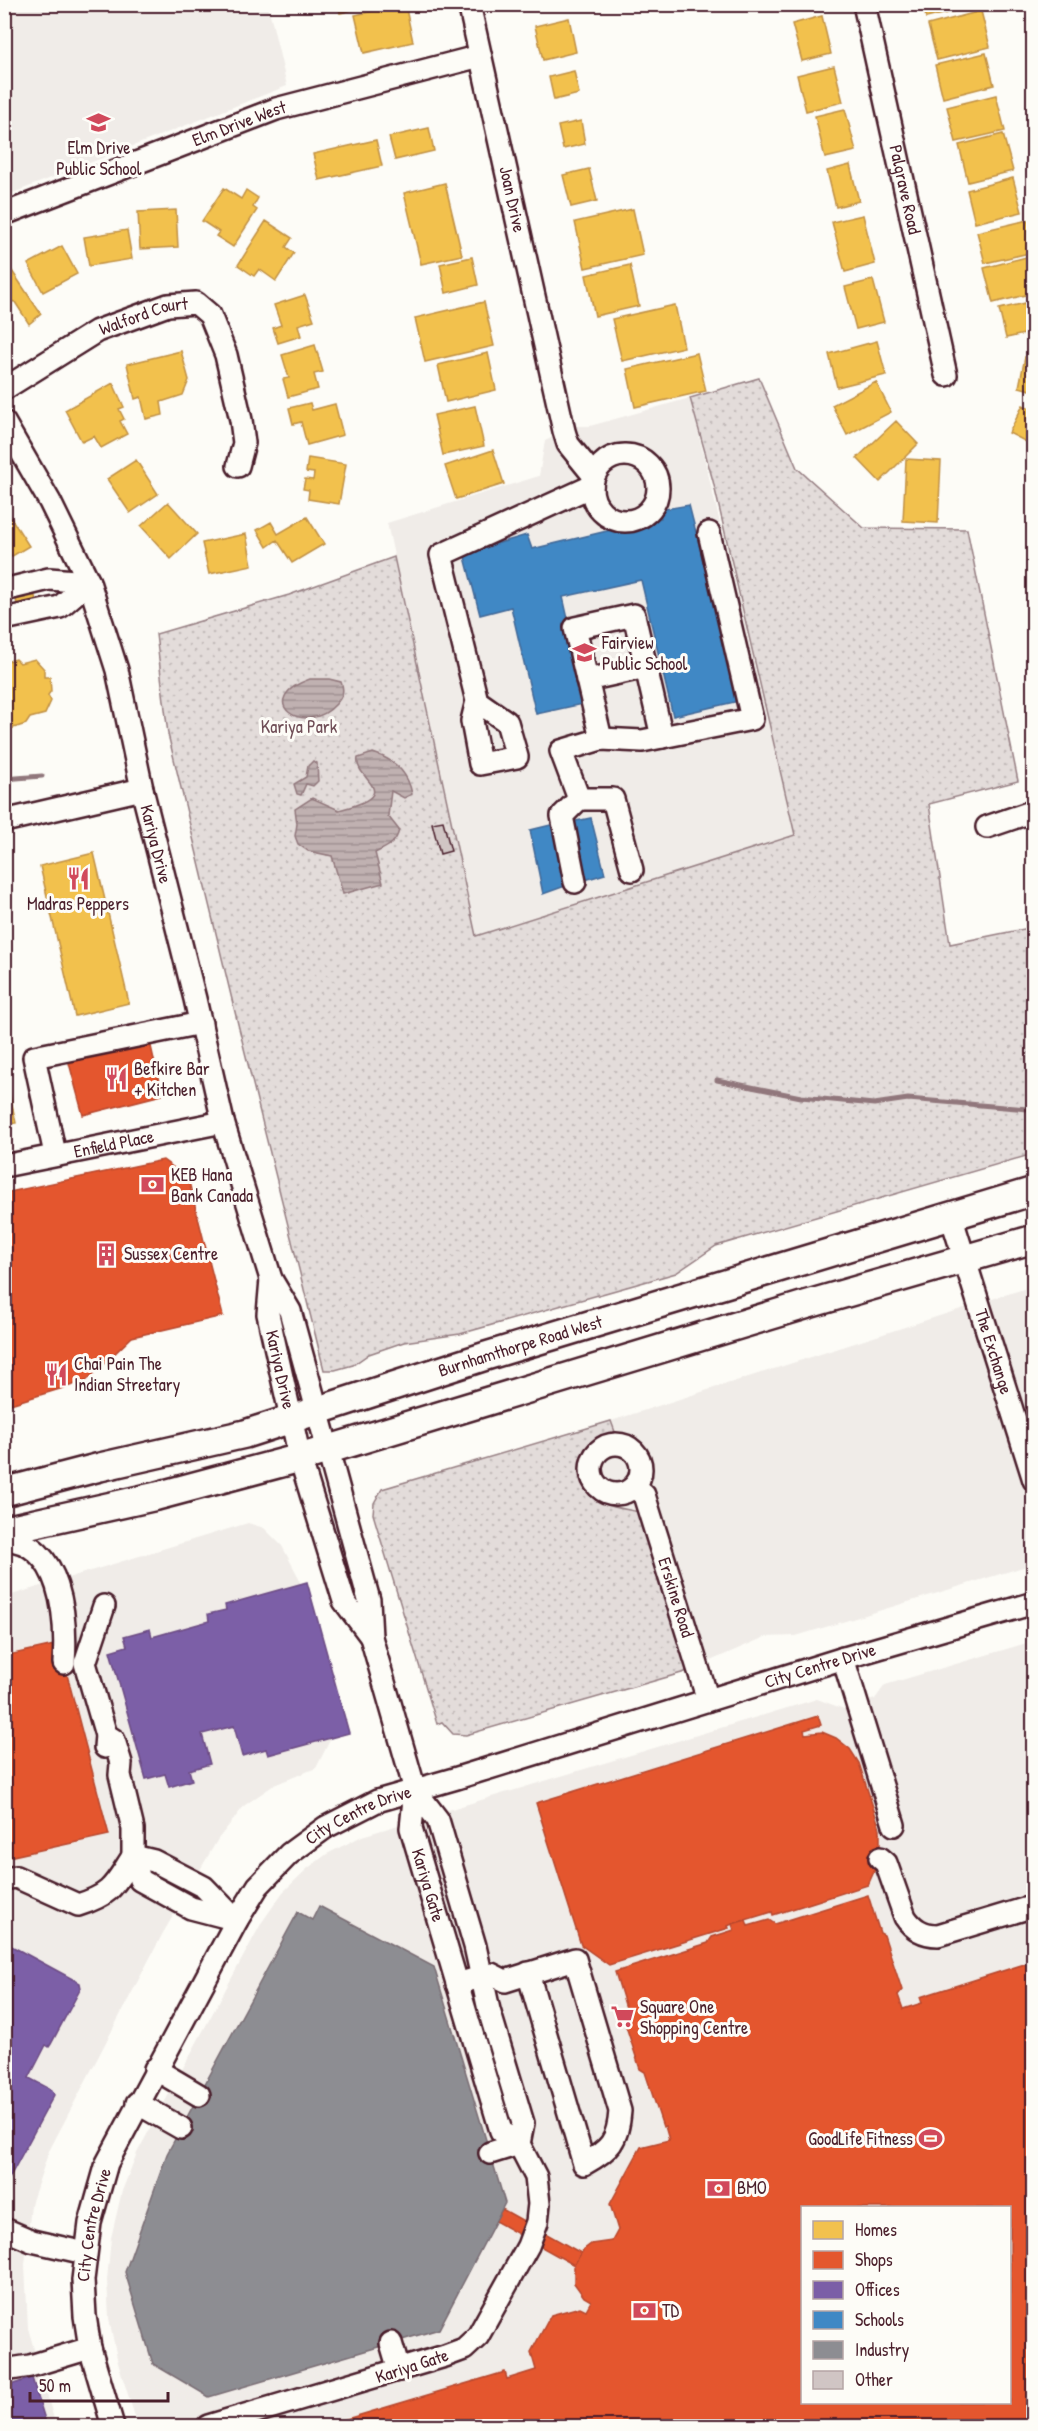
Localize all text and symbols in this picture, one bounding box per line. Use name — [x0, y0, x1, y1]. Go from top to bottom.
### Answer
street label: Elm Drive West — [188, 94, 289, 152]
school or university icon: Elm Drive Public School — [86, 109, 112, 135]
place label: Elm Drive Public School — [56, 135, 142, 181]
street label: Palgrave Road — [884, 142, 927, 236]
street label: Joan Drive — [493, 164, 532, 235]
street label: Walford Court — [96, 291, 190, 341]
place label: Fairview Public School — [601, 630, 688, 676]
school or university icon: Fairview Public School — [571, 640, 597, 666]
park label: Kariya Park — [261, 714, 338, 739]
street label: Kariya Drive — [134, 802, 178, 886]
restaurant icon: Madras Peppers — [65, 865, 91, 891]
place label: Madras Peppers — [27, 891, 129, 916]
place label: Befkire Bar + Kitchen — [134, 1056, 210, 1102]
restaurant icon: Befkire Bar + Kitchen — [103, 1066, 129, 1092]
street label: Enfield Place — [71, 1123, 156, 1164]
place label: KEB Hana Bank Canada — [171, 1162, 253, 1208]
bank icon: KEB Hana Bank Canada — [140, 1172, 166, 1198]
building icon: Sussex Centre — [93, 1241, 119, 1267]
place label: Sussex Centre — [124, 1241, 218, 1266]
street label: The Exchange — [969, 1305, 1019, 1397]
street label: Burnhamthorpe Road West — [435, 1308, 606, 1383]
street label: Kariya Drive — [260, 1328, 302, 1411]
place label: Chai Pain The Indian Streetary — [74, 1351, 181, 1397]
restaurant icon: Chai Pain The Indian Streetary — [43, 1361, 69, 1387]
street label: Erskine Road — [652, 1554, 701, 1640]
street label: City Centre Drive — [761, 1637, 879, 1694]
street label: City Centre Drive — [300, 1779, 414, 1850]
street label: Kariya Gate — [406, 1845, 451, 1925]
place label: Square One Shopping Centre — [640, 1994, 748, 2040]
supermarket icon: Square One Shopping Centre — [609, 2004, 635, 2030]
place label: GoodLife Fitness — [808, 2126, 913, 2151]
sports icon: GoodLife Fitness — [918, 2126, 944, 2152]
street label: City Centre Drive — [70, 2165, 117, 2283]
bank icon: BMO — [706, 2175, 732, 2201]
place label: BMO — [737, 2175, 767, 2200]
legend — [801, 2206, 1011, 2404]
text: Homes — [855, 2217, 897, 2242]
text: Shops — [855, 2247, 893, 2272]
text: Offices — [855, 2277, 900, 2302]
bank icon: TD — [631, 2298, 657, 2324]
place label: TD — [662, 2298, 679, 2323]
text: Schools — [855, 2307, 904, 2332]
text: Industry — [855, 2337, 910, 2362]
street label: Kariya Gate — [372, 2342, 452, 2389]
scale bar — [30, 2365, 168, 2403]
text: Other — [855, 2367, 893, 2392]
text: 50 m — [39, 2373, 71, 2398]

